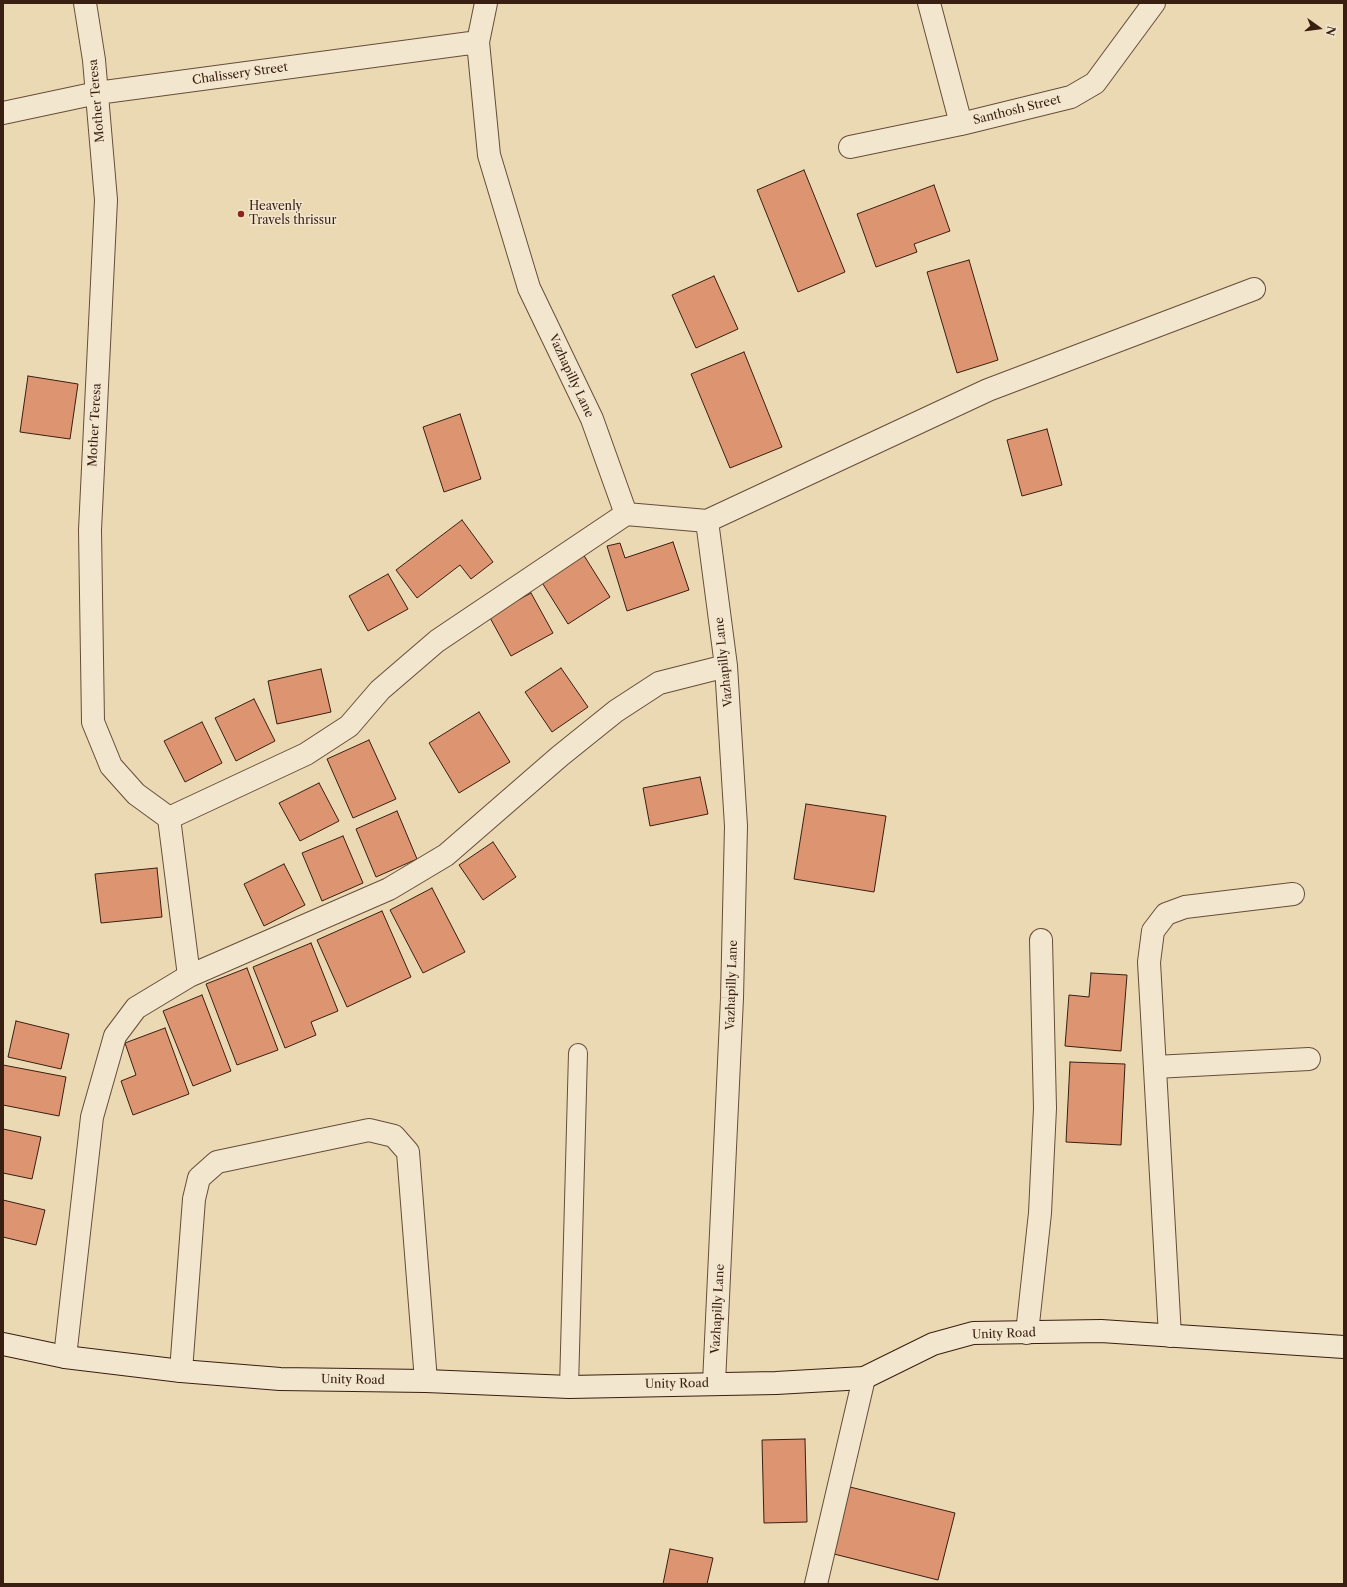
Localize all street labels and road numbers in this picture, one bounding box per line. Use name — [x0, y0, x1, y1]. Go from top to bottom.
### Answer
street label: Mother Teresa — [86, 59, 108, 143]
street label: Chalissery Street — [191, 60, 289, 88]
street label: Santhosh Street — [972, 92, 1062, 128]
street label: Vazhapilly Lane — [545, 332, 597, 420]
street label: Mother Teresa — [86, 383, 104, 467]
street label: Vazhapilly Lane — [712, 616, 736, 708]
street label: Vazhapilly Lane — [723, 940, 741, 1030]
street label: Vazhapilly Lane — [708, 1264, 728, 1354]
street label: Unity Road — [972, 1326, 1036, 1342]
street label: Unity Road — [321, 1372, 385, 1388]
street label: Unity Road — [645, 1376, 709, 1392]

